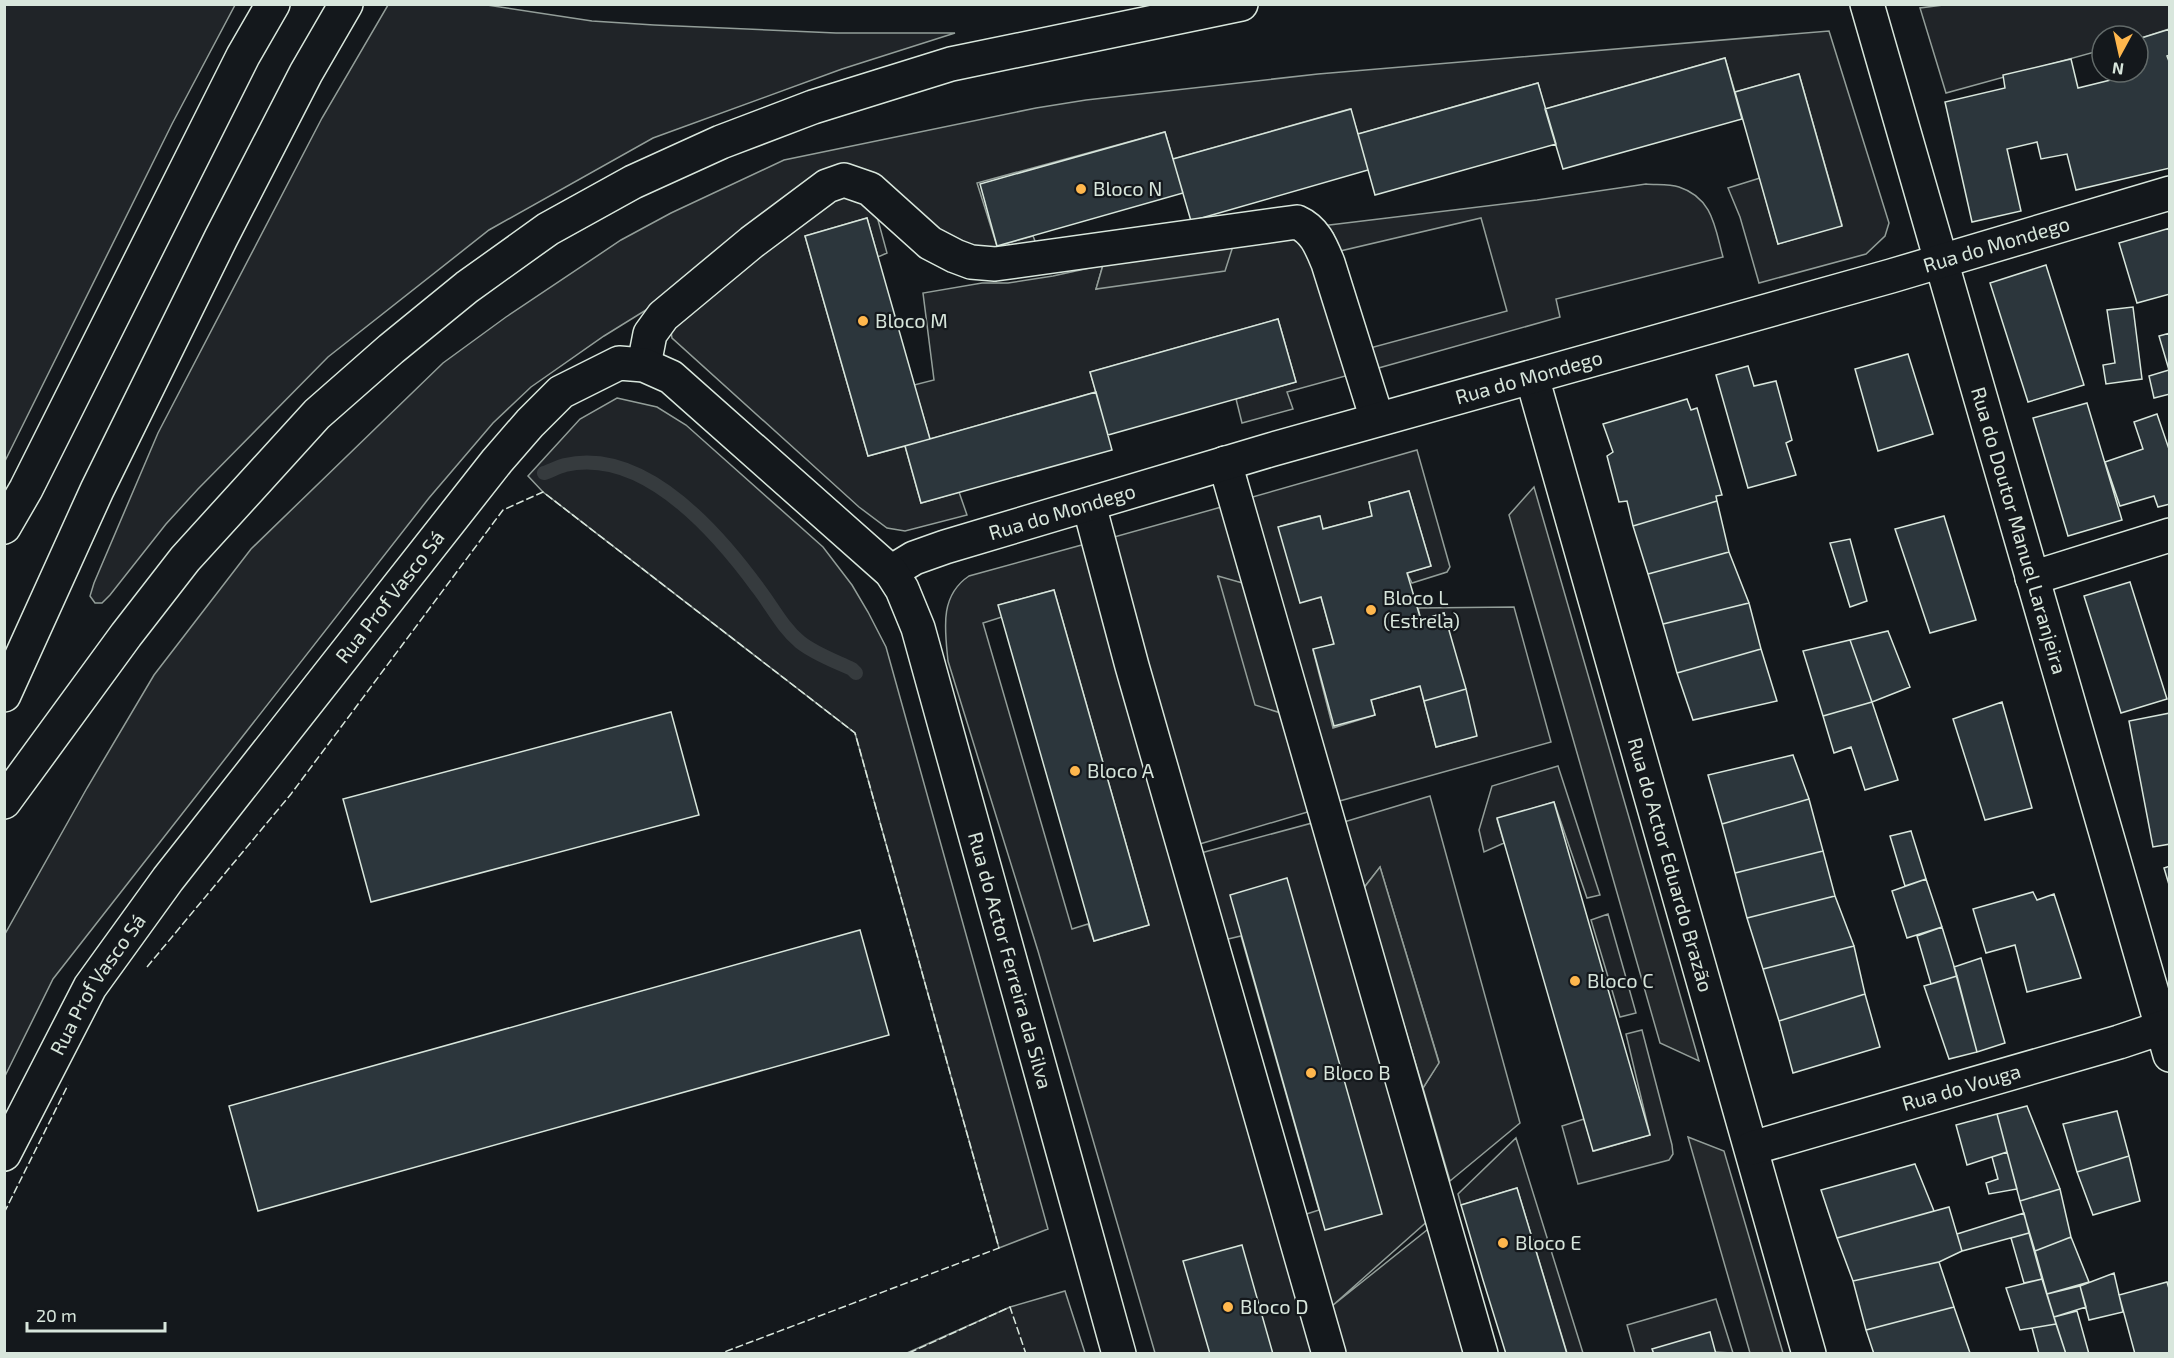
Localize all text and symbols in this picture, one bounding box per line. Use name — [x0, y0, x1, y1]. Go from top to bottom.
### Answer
north arrow — [2090, 24, 2150, 84]
text: N — [2111, 59, 2125, 80]
place label: Bloco N — [1093, 176, 1162, 200]
marker: Bloco N — [1074, 182, 1088, 196]
street label: Rua do Mondego — [1920, 211, 2072, 277]
place label: Bloco M — [875, 308, 948, 332]
marker: Bloco M — [856, 314, 870, 328]
street label: Rua do Mondego — [1452, 344, 1605, 408]
street label: Rua do Doutor Manuel Laranjeira — [1967, 384, 2073, 677]
street label: Rua do Mondego — [986, 478, 1138, 544]
street label: Rua Prof Vasco Sá — [330, 525, 449, 667]
place label: Bloco L (Estrela) — [1383, 585, 1460, 632]
marker: Bloco L (Estrela) — [1364, 603, 1378, 617]
street label: Rua do Actor Eduardo Brazão — [1624, 734, 1719, 995]
place label: Bloco A — [1087, 758, 1155, 782]
marker: Bloco A — [1068, 764, 1082, 778]
street label: Rua do Actor Ferreira da Silva — [964, 829, 1058, 1091]
street label: Rua Prof Vasco Sá — [44, 909, 150, 1059]
place label: Bloco C — [1587, 968, 1654, 992]
marker: Bloco C — [1568, 974, 1582, 988]
street label: Rua do Vouga — [1899, 1058, 2023, 1115]
place label: Bloco B — [1323, 1060, 1391, 1084]
marker: Bloco B — [1304, 1066, 1318, 1080]
place label: Bloco E — [1515, 1230, 1581, 1254]
marker: Bloco E — [1496, 1236, 1510, 1250]
place label: Bloco D — [1240, 1294, 1308, 1318]
scale bar — [27, 1295, 165, 1333]
marker: Bloco D — [1221, 1300, 1235, 1314]
text: 20 m — [36, 1304, 77, 1326]

